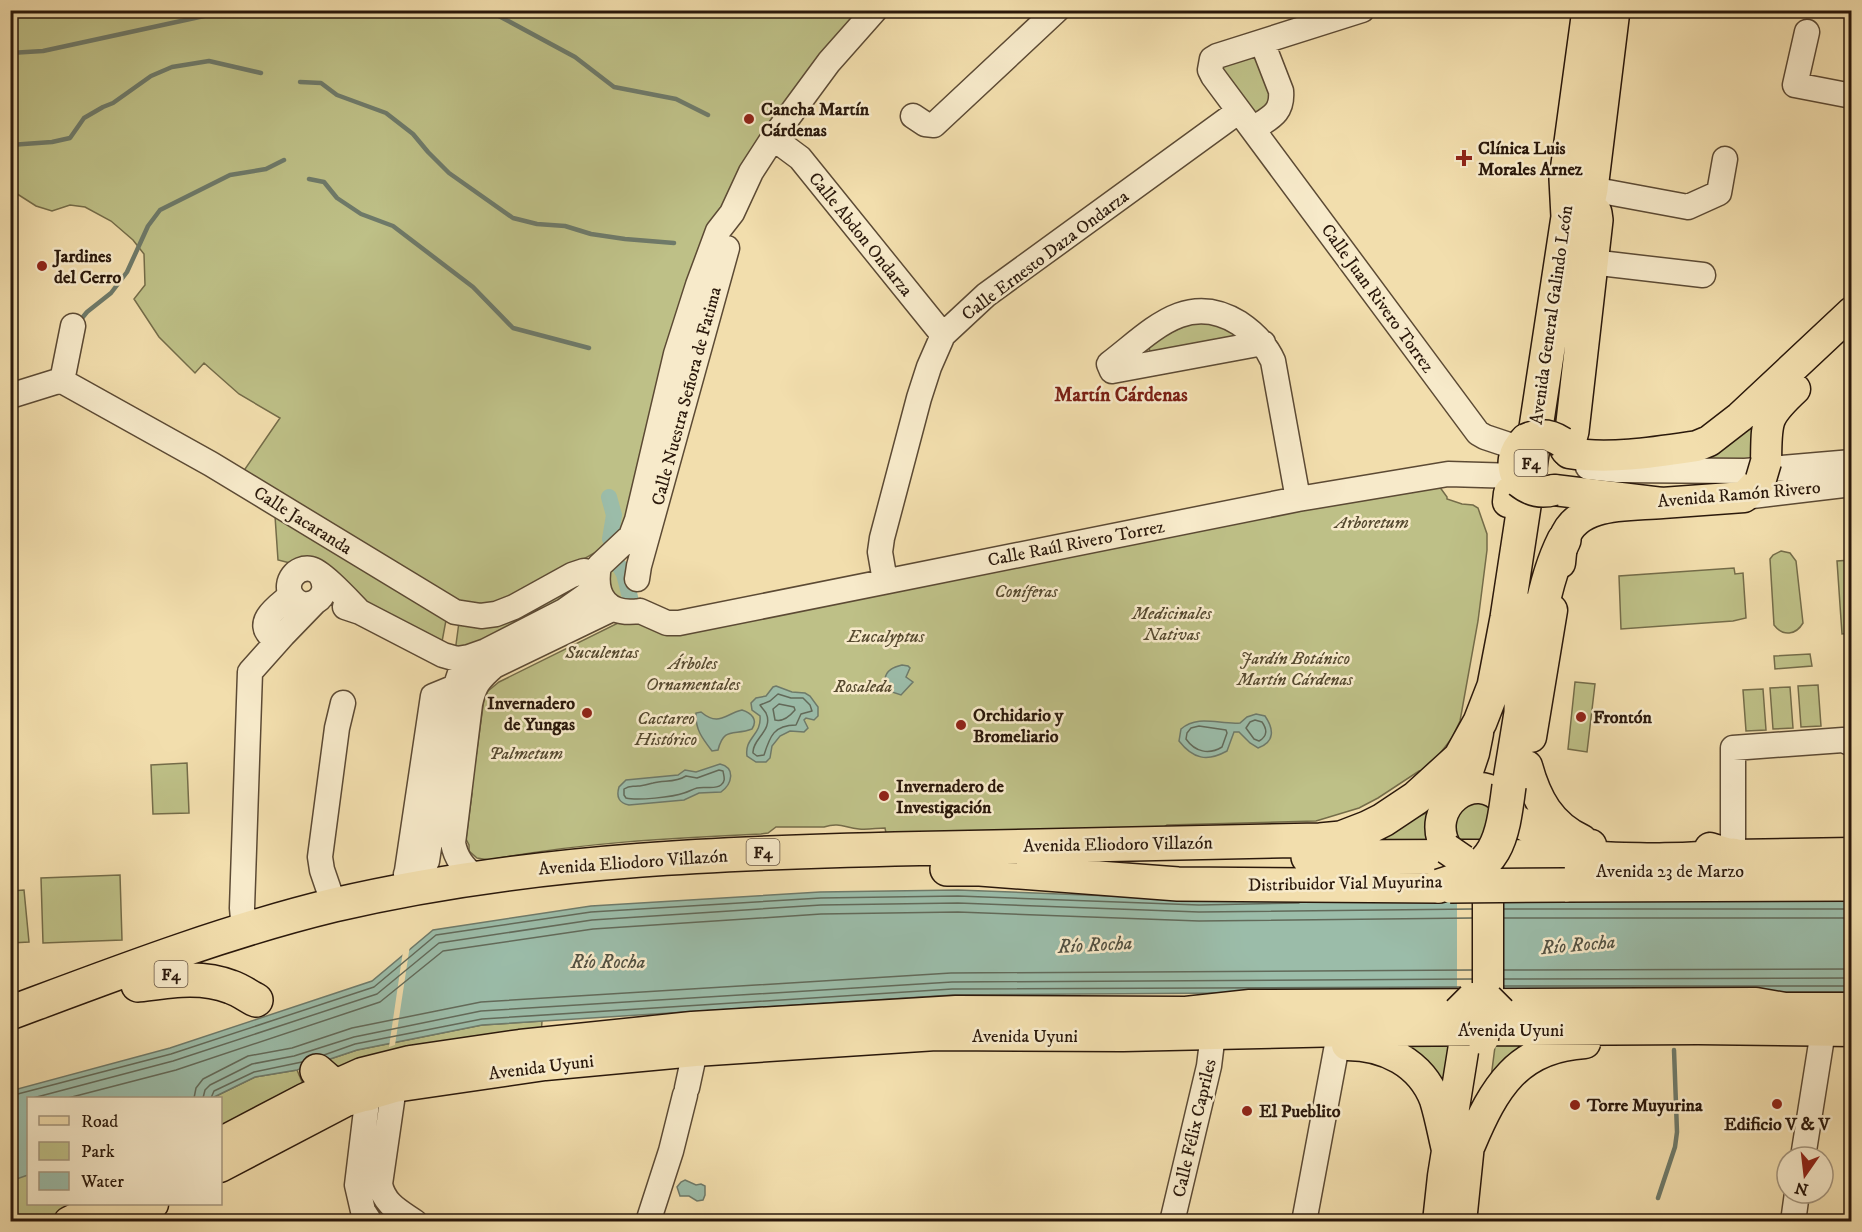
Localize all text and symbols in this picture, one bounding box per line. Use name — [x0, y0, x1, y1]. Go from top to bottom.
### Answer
place label: Cancha Martín Cárdenas — [761, 99, 870, 142]
marker: Cancha Martín Cárdenas — [742, 112, 756, 126]
place label: Clínica Luis Morales Arnez — [1478, 138, 1583, 181]
marker: Clínica Luis Morales Arnez — [1455, 149, 1473, 167]
street label: Calle Abdon Ondarza — [803, 168, 917, 301]
street label: Calle Ernesto Daza Ondarza — [958, 186, 1134, 326]
street label: Avenida General Galindo León — [1526, 203, 1578, 426]
street label: Calle Juan Rivero Torrez — [1316, 220, 1439, 377]
place label: Jardines del Cerro — [52, 246, 122, 289]
marker: Jardines del Cerro — [35, 259, 49, 273]
street label: Calle Nuestra Señora de Fatima — [647, 284, 727, 508]
district label: Martín Cárdenas — [1054, 383, 1188, 408]
road number: F4 — [1514, 450, 1547, 476]
street label: Avenida Ramón Rivero — [1657, 477, 1822, 513]
street label: Calle Jacaranda — [249, 482, 356, 560]
park label: Arboretum — [1333, 512, 1409, 534]
street label: Calle Raúl Rivero Torrez — [986, 516, 1167, 572]
park label: Coníferas — [994, 581, 1058, 603]
park label: Medicinales Nativas — [1130, 603, 1212, 646]
park label: Eucalyptus — [847, 626, 925, 648]
park label: Suculentas — [564, 642, 639, 664]
park label: Jardín Botánico Martín Cárdenas — [1235, 648, 1353, 691]
park label: Árboles Ornamentales — [646, 653, 741, 696]
park label: Rosaleda — [833, 676, 892, 698]
place label: Invernadero de Yungas — [487, 693, 575, 736]
place label: Orchidario y Bromeliario — [973, 705, 1064, 748]
marker: Invernadero de Yungas — [580, 706, 594, 720]
place label: Frontón — [1593, 707, 1652, 729]
park label: Cactareo Histórico — [634, 708, 697, 751]
marker: Frontón — [1574, 710, 1588, 724]
marker: Orchidario y Bromeliario — [954, 718, 968, 732]
park label: Palmetum — [489, 743, 563, 765]
place label: Invernadero de Investigación — [896, 776, 1005, 819]
marker: Invernadero de Investigación — [877, 789, 891, 803]
street label: Avenida Eliodoro Villazón — [1023, 832, 1214, 858]
road number: F4 — [746, 839, 780, 865]
street label: Avenida Eliodoro Villazón — [538, 845, 729, 881]
street label: Avenida 23 de Marzo — [1596, 861, 1744, 883]
street label: Distribuidor Vial Muyurina — [1248, 871, 1443, 897]
water label: Río Rocha — [1539, 930, 1616, 961]
water label: Río Rocha — [1056, 931, 1133, 960]
water label: Río Rocha — [570, 950, 645, 975]
road number: F4 — [154, 961, 188, 987]
street label: Avenida Uyuni — [1458, 1020, 1564, 1042]
street label: Avenida Uyuni — [972, 1026, 1078, 1048]
street label: Avenida Uyuni — [487, 1051, 595, 1085]
street label: Calle Félix Capriles — [1168, 1057, 1222, 1199]
place label: Torre Muyurina — [1586, 1095, 1703, 1117]
legend — [27, 1097, 222, 1205]
marker: Edificio V & V — [1770, 1097, 1784, 1111]
marker: Torre Muyurina — [1568, 1098, 1582, 1112]
place label: El Pueblito — [1259, 1101, 1341, 1123]
marker: El Pueblito — [1240, 1104, 1254, 1118]
text: Road — [81, 1111, 118, 1133]
place label: Edificio V & V — [1724, 1114, 1832, 1136]
text: Park — [81, 1141, 115, 1163]
north arrow — [1775, 1145, 1835, 1205]
text: Water — [80, 1171, 124, 1193]
text: N — [1793, 1177, 1810, 1200]

